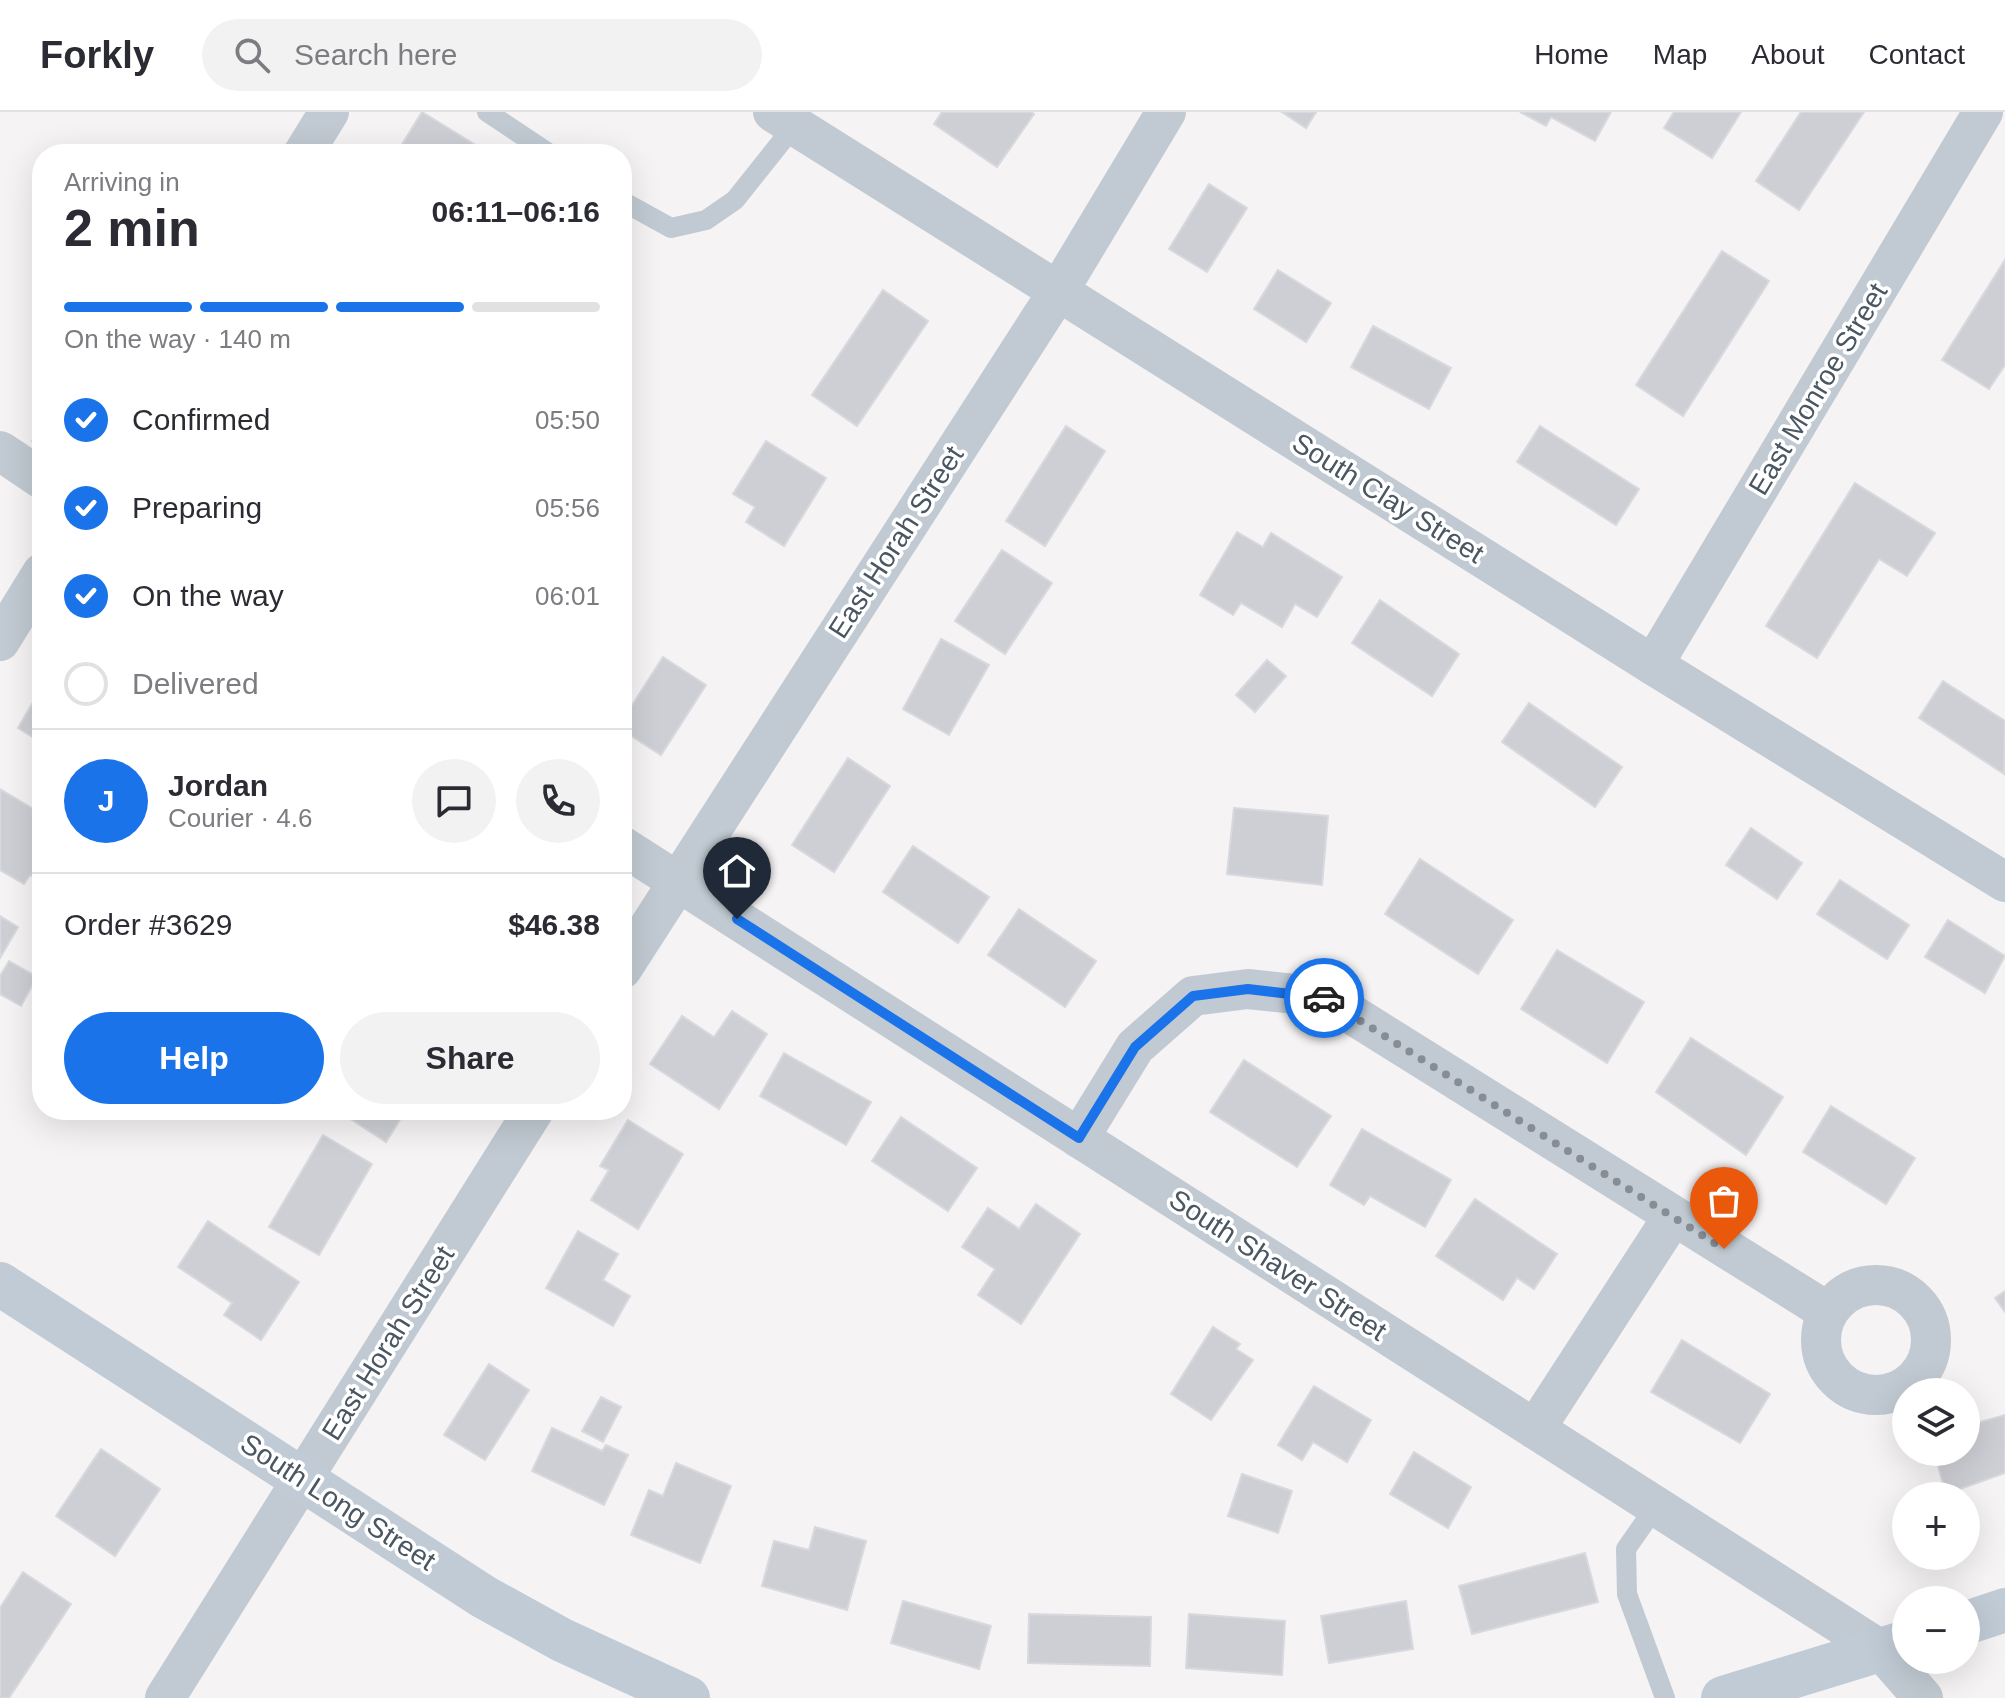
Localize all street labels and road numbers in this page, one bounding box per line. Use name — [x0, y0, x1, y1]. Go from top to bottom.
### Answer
street label: East Monroe Street — [1743, 277, 1894, 500]
street label: South Clay Street — [1287, 427, 1489, 569]
street label: East Horah Street — [822, 440, 970, 644]
street label: South Shaver Street — [1164, 1183, 1392, 1347]
street label: East Horah Street — [316, 1240, 460, 1446]
street label: South Long Street — [235, 1428, 441, 1577]

